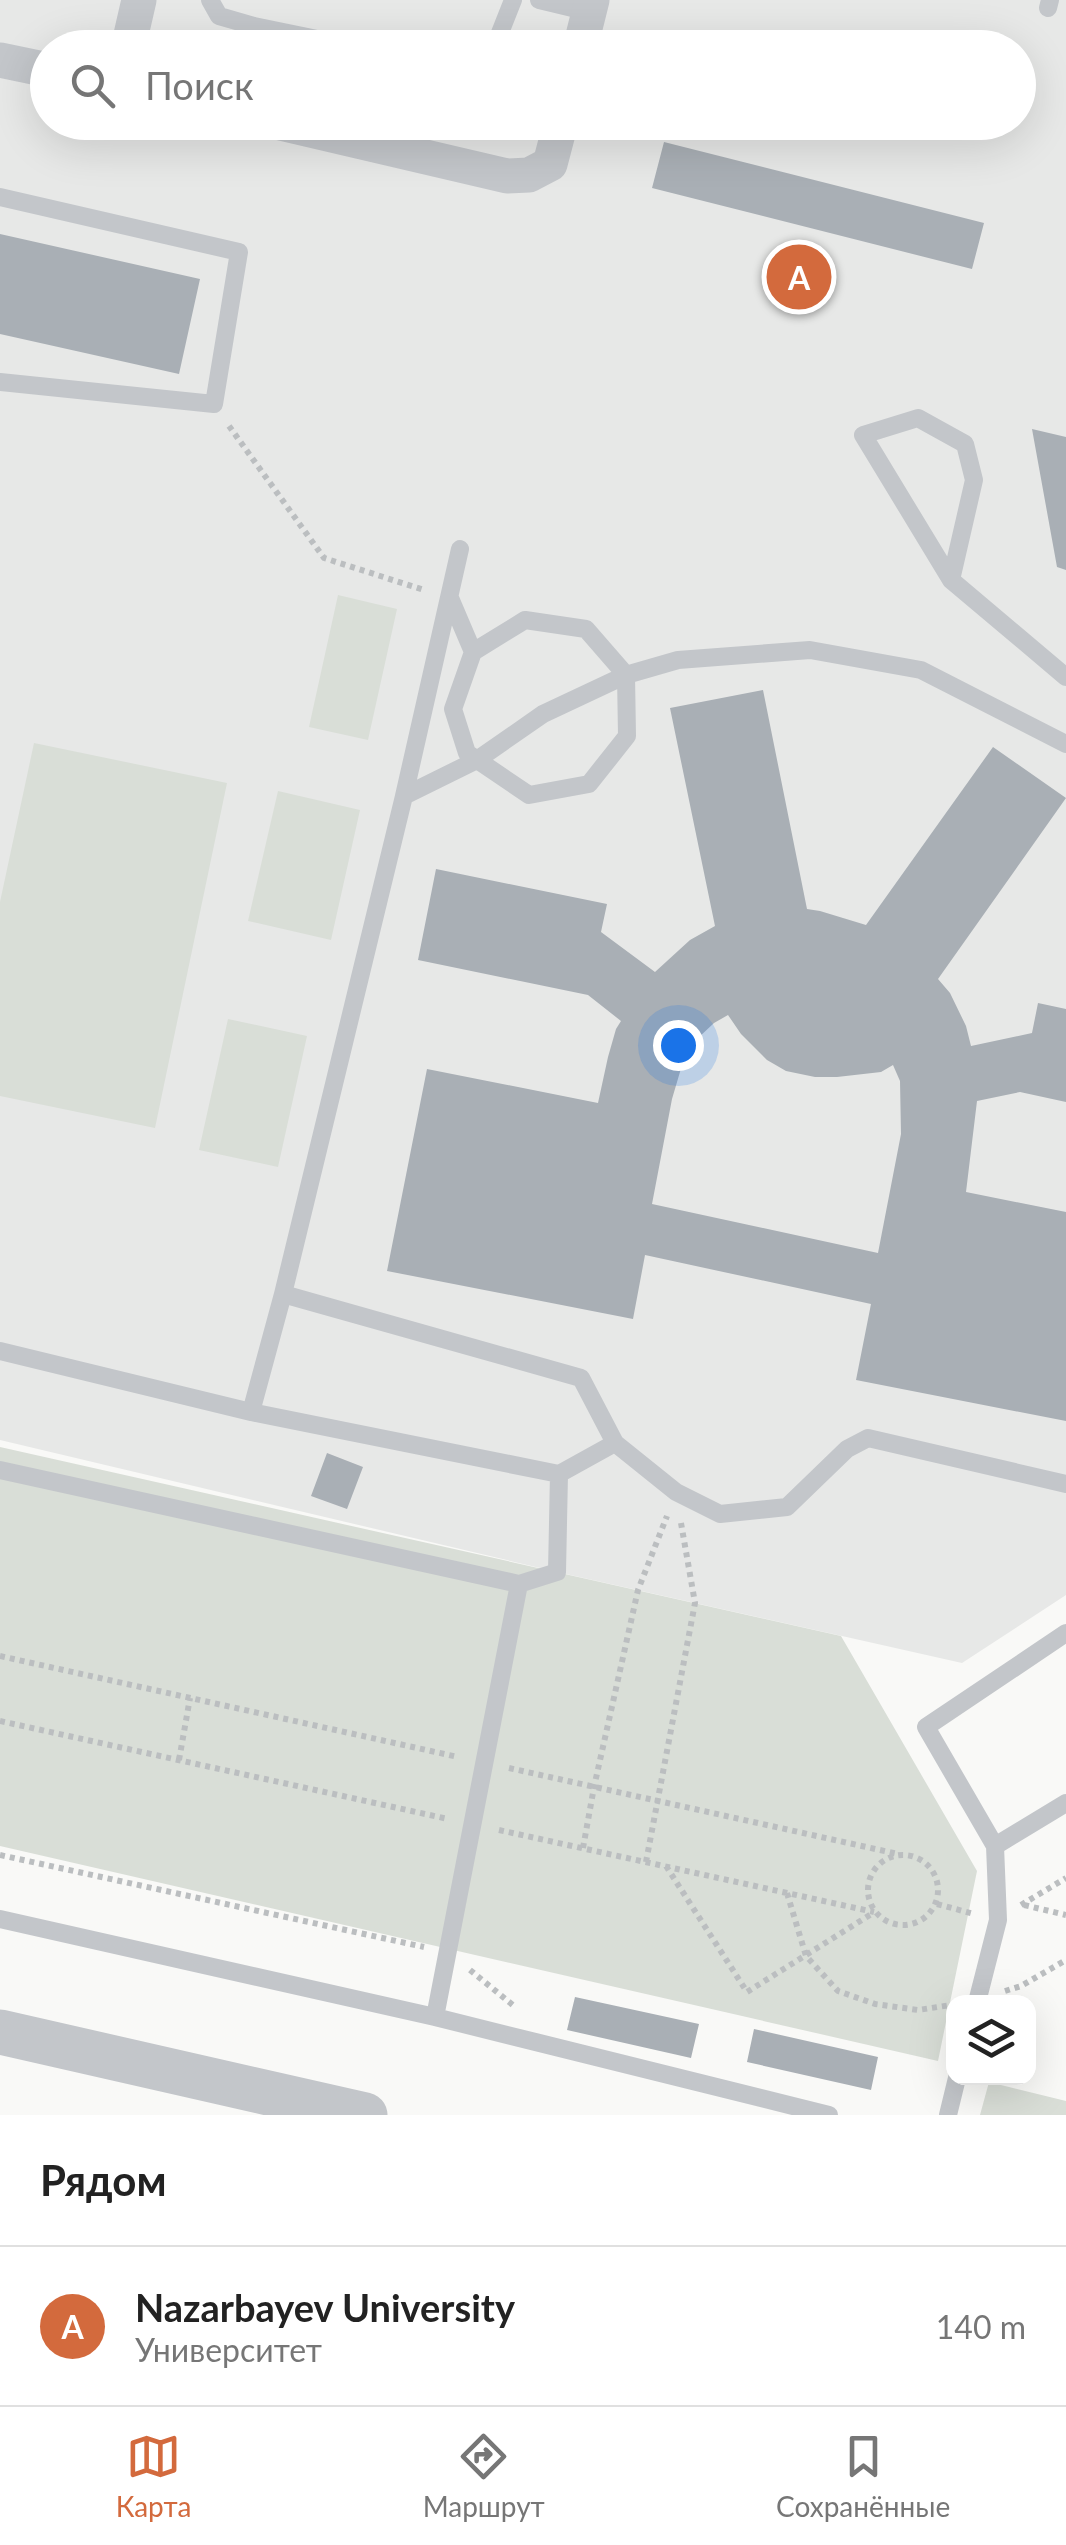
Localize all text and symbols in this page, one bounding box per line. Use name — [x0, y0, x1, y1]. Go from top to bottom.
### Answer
search box — [30, 30, 1036, 140]
icon: search — [65, 58, 120, 113]
text: Поиск — [145, 62, 254, 108]
pin: A — [766, 240, 832, 314]
your location — [653, 1020, 704, 1071]
map controls — [946, 1995, 1036, 2085]
button: layers — [946, 1995, 1036, 2085]
text: Рядом — [40, 2155, 167, 2205]
text: Nazarbayev University — [135, 2284, 515, 2330]
text: A — [61, 2307, 84, 2346]
text: 140 m — [936, 2307, 1026, 2346]
text: Университет — [135, 2330, 322, 2369]
tab: Карта — [116, 2429, 191, 2523]
tab: Маршрут — [423, 2429, 545, 2523]
tab: Сохранённые — [776, 2429, 950, 2523]

